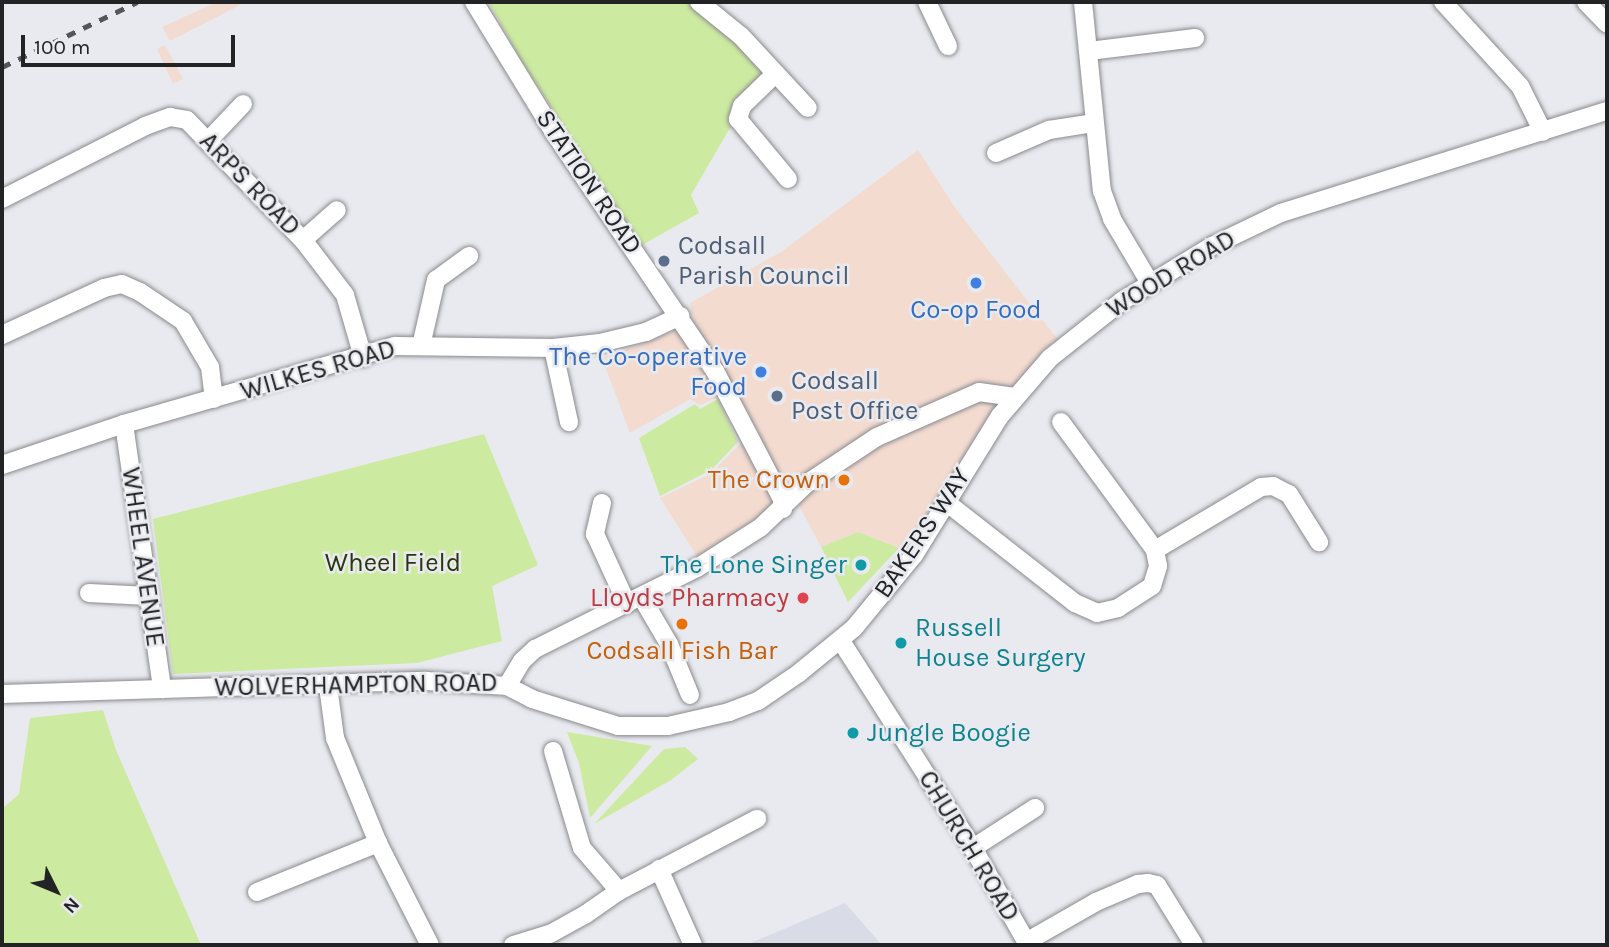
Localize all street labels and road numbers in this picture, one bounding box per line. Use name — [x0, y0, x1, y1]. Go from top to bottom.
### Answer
street label: STATION ROAD — [529, 104, 649, 260]
street label: ARPS ROAD — [193, 126, 307, 242]
street label: WOOD ROAD — [1101, 223, 1241, 325]
street label: WILKES ROAD — [237, 333, 399, 407]
street label: BAKERS WAY — [867, 462, 977, 604]
street label: WHEEL AVENUE — [115, 465, 171, 649]
street label: WOLVERHAMPTON ROAD — [214, 667, 498, 703]
street label: CHURCH ROAD — [912, 765, 1026, 927]

